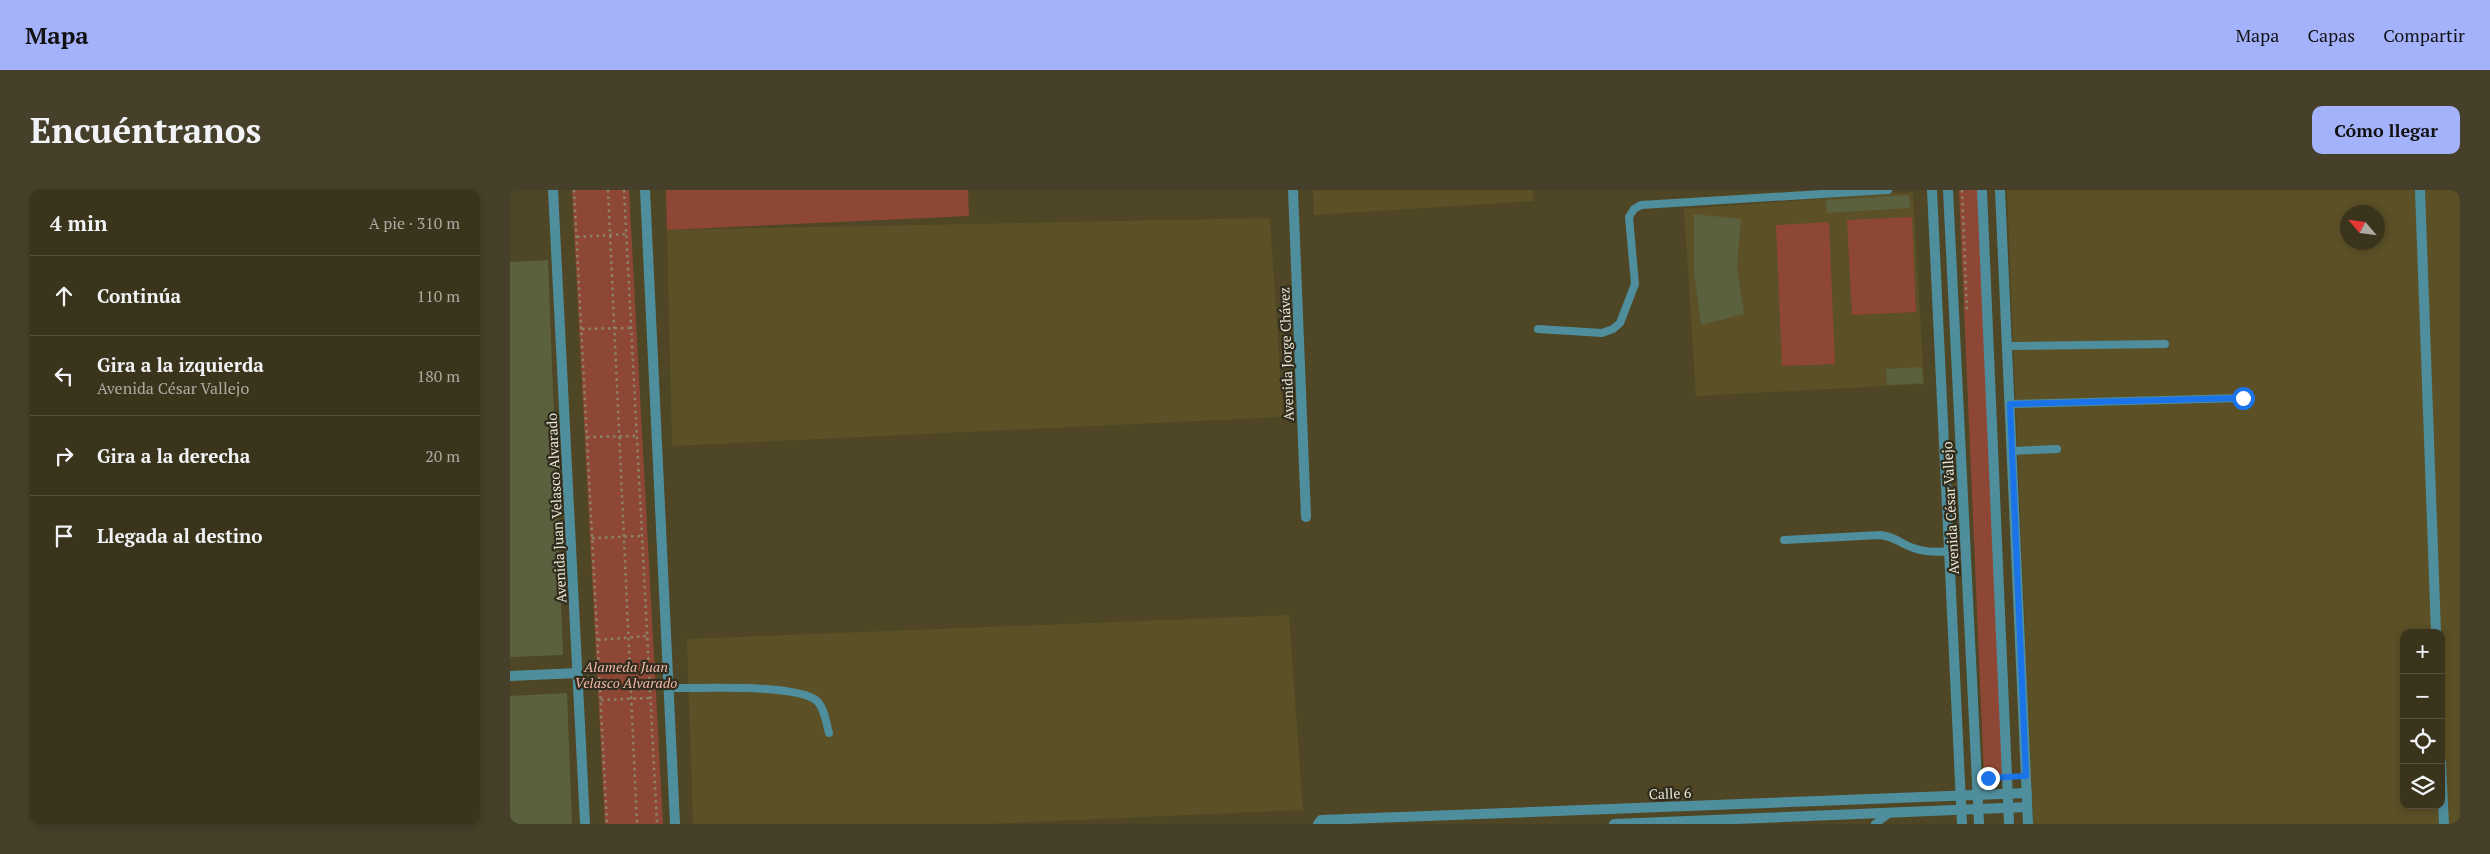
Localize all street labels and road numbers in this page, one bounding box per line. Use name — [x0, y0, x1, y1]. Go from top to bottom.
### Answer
street label: Avenida Jorge Chávez — [1274, 287, 1298, 421]
street label: Avenida Juan Velasco Alvarado — [542, 412, 570, 603]
street label: Avenida César Vallejo — [1937, 441, 1963, 575]
street label: Calle 6 — [1648, 783, 1692, 803]

